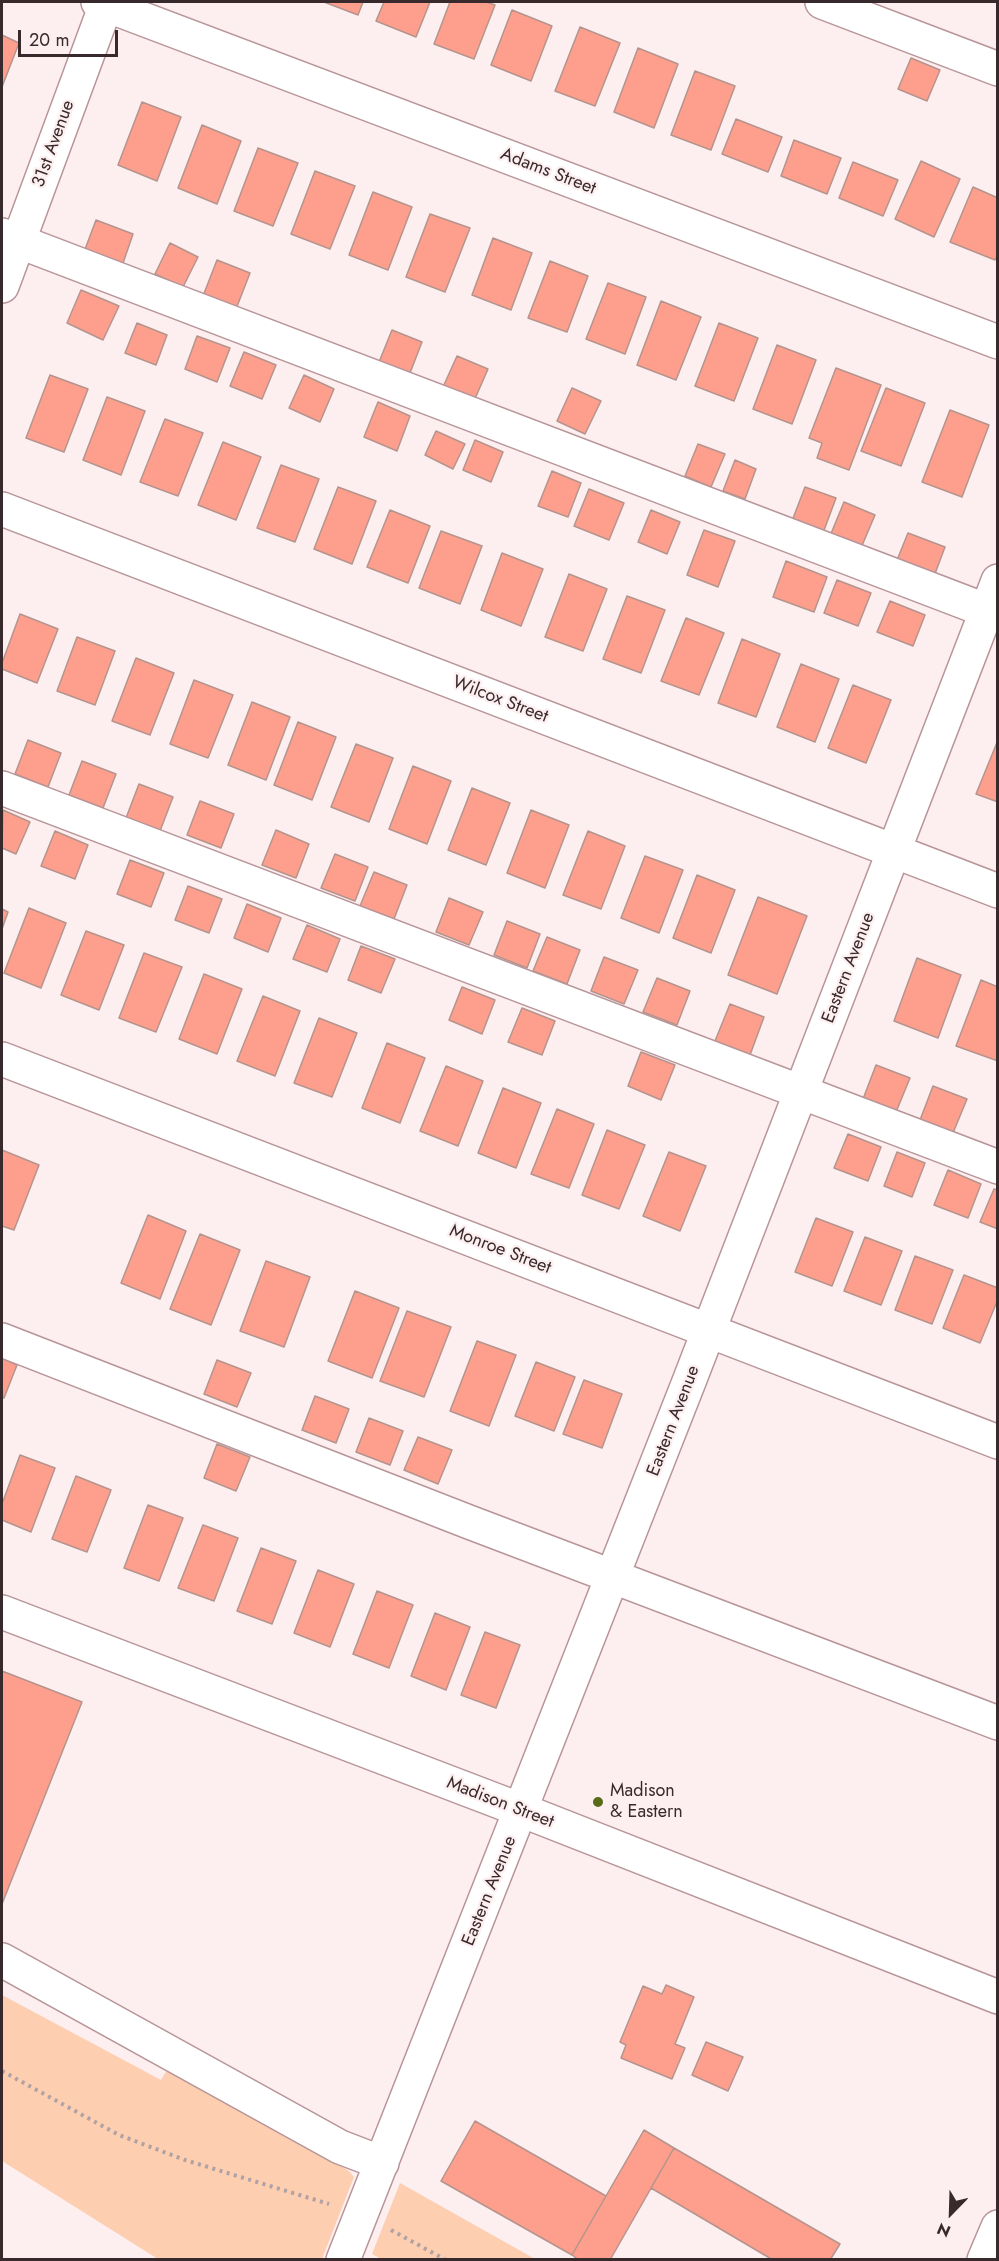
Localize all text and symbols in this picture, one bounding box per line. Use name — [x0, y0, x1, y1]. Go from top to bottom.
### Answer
scale bar — [21, 18, 122, 56]
text: 20 m — [29, 27, 69, 53]
street label: 31st Avenue — [28, 98, 80, 190]
street label: Adams Street — [497, 144, 599, 200]
street label: Wilcox Street — [449, 672, 551, 728]
street label: Eastern Avenue — [818, 910, 880, 1026]
street label: Monroe Street — [446, 1221, 554, 1279]
street label: Eastern Avenue — [643, 1363, 705, 1479]
street label: Madison Street — [443, 1773, 557, 1833]
place label: Madison & Eastern — [610, 1781, 683, 1824]
marker: Madison & Eastern — [591, 1795, 605, 1809]
street label: Eastern Avenue — [458, 1833, 522, 1949]
north arrow — [921, 2183, 981, 2243]
text: N — [933, 2217, 954, 2243]

